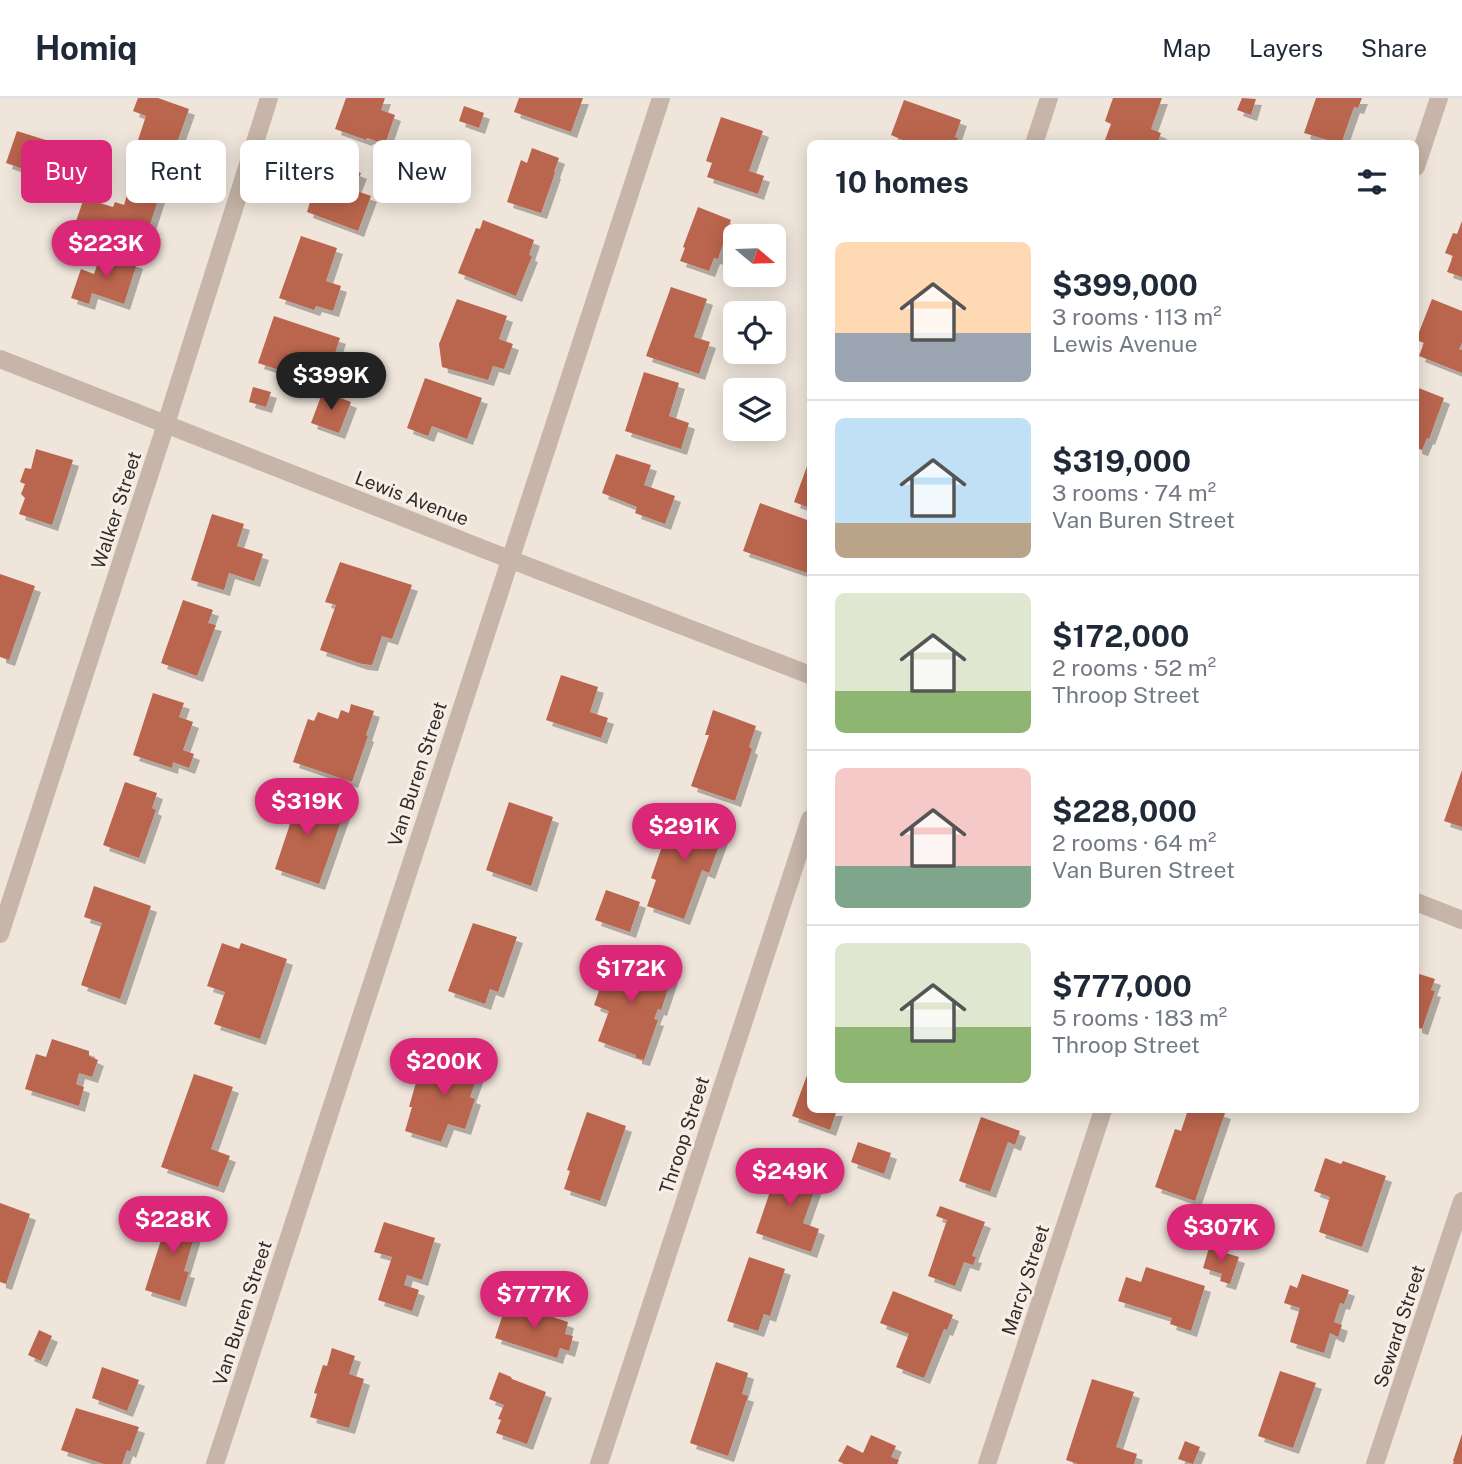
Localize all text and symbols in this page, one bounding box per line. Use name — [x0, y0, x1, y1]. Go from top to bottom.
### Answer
text: Homiq — [35, 29, 137, 67]
text: Map — [1162, 34, 1211, 62]
text: Layers — [1249, 34, 1323, 62]
text: Share — [1361, 34, 1427, 62]
chip: Buy — [21, 140, 112, 203]
chip: Rent — [126, 140, 226, 203]
chip: Filters — [240, 140, 359, 203]
chip: New — [373, 140, 471, 203]
icon: filters — [1353, 163, 1391, 201]
text: 10 homes — [835, 164, 969, 200]
pin: $223K — [57, 220, 155, 280]
north arrow — [723, 224, 786, 287]
map controls — [723, 224, 786, 441]
text: $223K — [68, 229, 144, 256]
text: $399,000 — [1052, 267, 1198, 303]
icon: home — [891, 270, 975, 354]
button: locate — [723, 301, 786, 364]
text: 3 rooms · 113 m² — [1052, 303, 1222, 330]
text: Lewis Avenue — [1052, 330, 1197, 357]
pin: $399K — [282, 352, 380, 412]
text: $399K — [292, 361, 370, 388]
button: layers — [723, 378, 786, 441]
text: $319,000 — [1052, 443, 1191, 479]
icon: home — [891, 446, 975, 530]
street label: Walker Street — [87, 449, 145, 571]
street label: Lewis Avenue — [352, 466, 472, 530]
text: 3 rooms · 74 m² — [1052, 479, 1216, 506]
text: Van Buren Street — [1052, 506, 1235, 533]
text: $172,000 — [1052, 618, 1189, 654]
icon: home — [891, 621, 975, 705]
text: 2 rooms · 52 m² — [1052, 654, 1216, 681]
text: Throop Street — [1052, 681, 1200, 708]
street label: Van Buren Street — [383, 699, 451, 849]
pin: $319K — [258, 778, 356, 838]
text: $319K — [271, 787, 343, 814]
text: $228,000 — [1052, 793, 1197, 829]
icon: home — [891, 796, 975, 880]
pin: $291K — [635, 804, 733, 863]
text: $291K — [648, 812, 720, 839]
text: 2 rooms · 64 m² — [1052, 829, 1216, 856]
text: Van Buren Street — [1052, 856, 1235, 883]
pin: $172K — [582, 946, 680, 1005]
text: $172K — [595, 954, 667, 981]
text: $777,000 — [1052, 968, 1192, 1004]
icon: home — [891, 971, 975, 1055]
text: 5 rooms · 183 m² — [1052, 1004, 1227, 1031]
text: Throop Street — [1052, 1031, 1200, 1058]
pin: $200K — [395, 1038, 493, 1098]
text: $200K — [406, 1047, 482, 1074]
street label: Throop Street — [655, 1073, 713, 1197]
pin: $249K — [741, 1148, 839, 1208]
text: $249K — [752, 1157, 829, 1184]
pin: $228K — [124, 1196, 222, 1256]
pin: $307K — [1172, 1204, 1270, 1264]
text: $228K — [135, 1205, 211, 1232]
text: $307K — [1183, 1213, 1259, 1240]
street label: Marcy Street — [997, 1222, 1053, 1338]
street label: Van Buren Street — [208, 1238, 276, 1388]
street label: Seward Street — [1369, 1262, 1429, 1390]
pin: $777K — [485, 1272, 583, 1331]
text: $777K — [496, 1280, 572, 1307]

